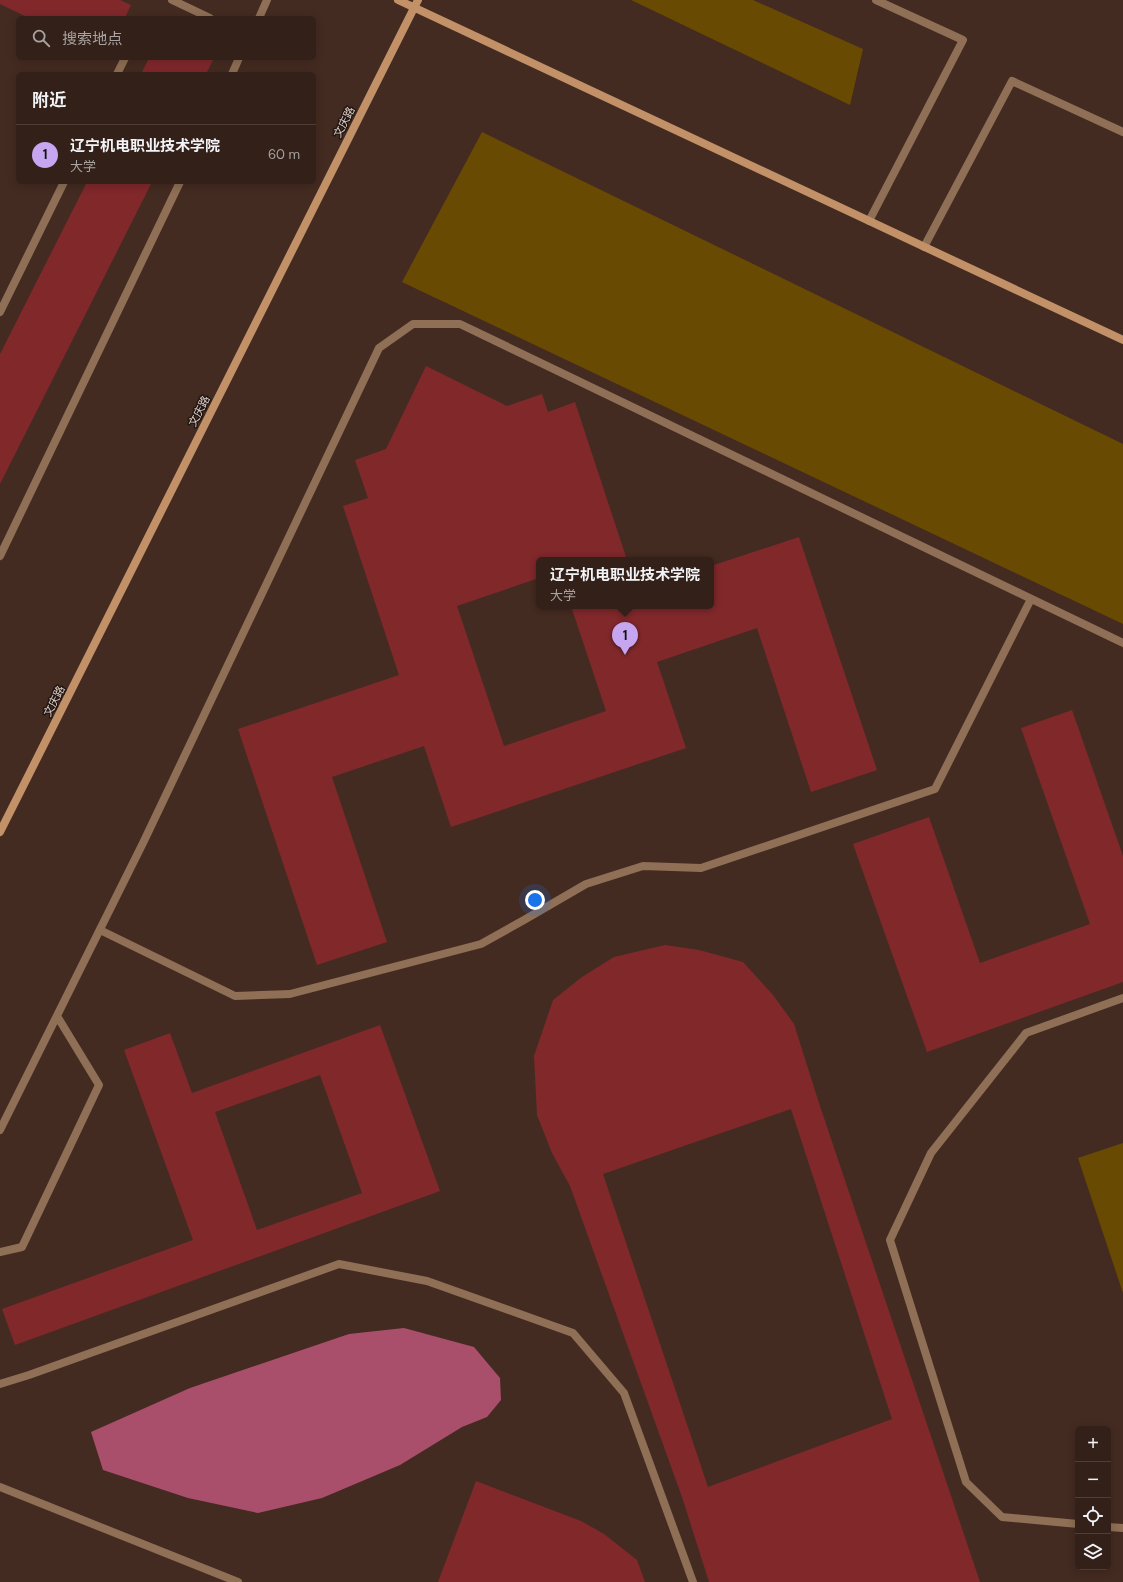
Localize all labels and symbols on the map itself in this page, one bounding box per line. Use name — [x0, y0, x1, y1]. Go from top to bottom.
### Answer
street label: 文庆路 — [330, 104, 358, 140]
street label: 文庆路 — [185, 393, 213, 429]
pin: 1 — [612, 622, 638, 655]
street label: 文庆路 — [40, 683, 68, 719]
your location — [525, 890, 545, 910]

